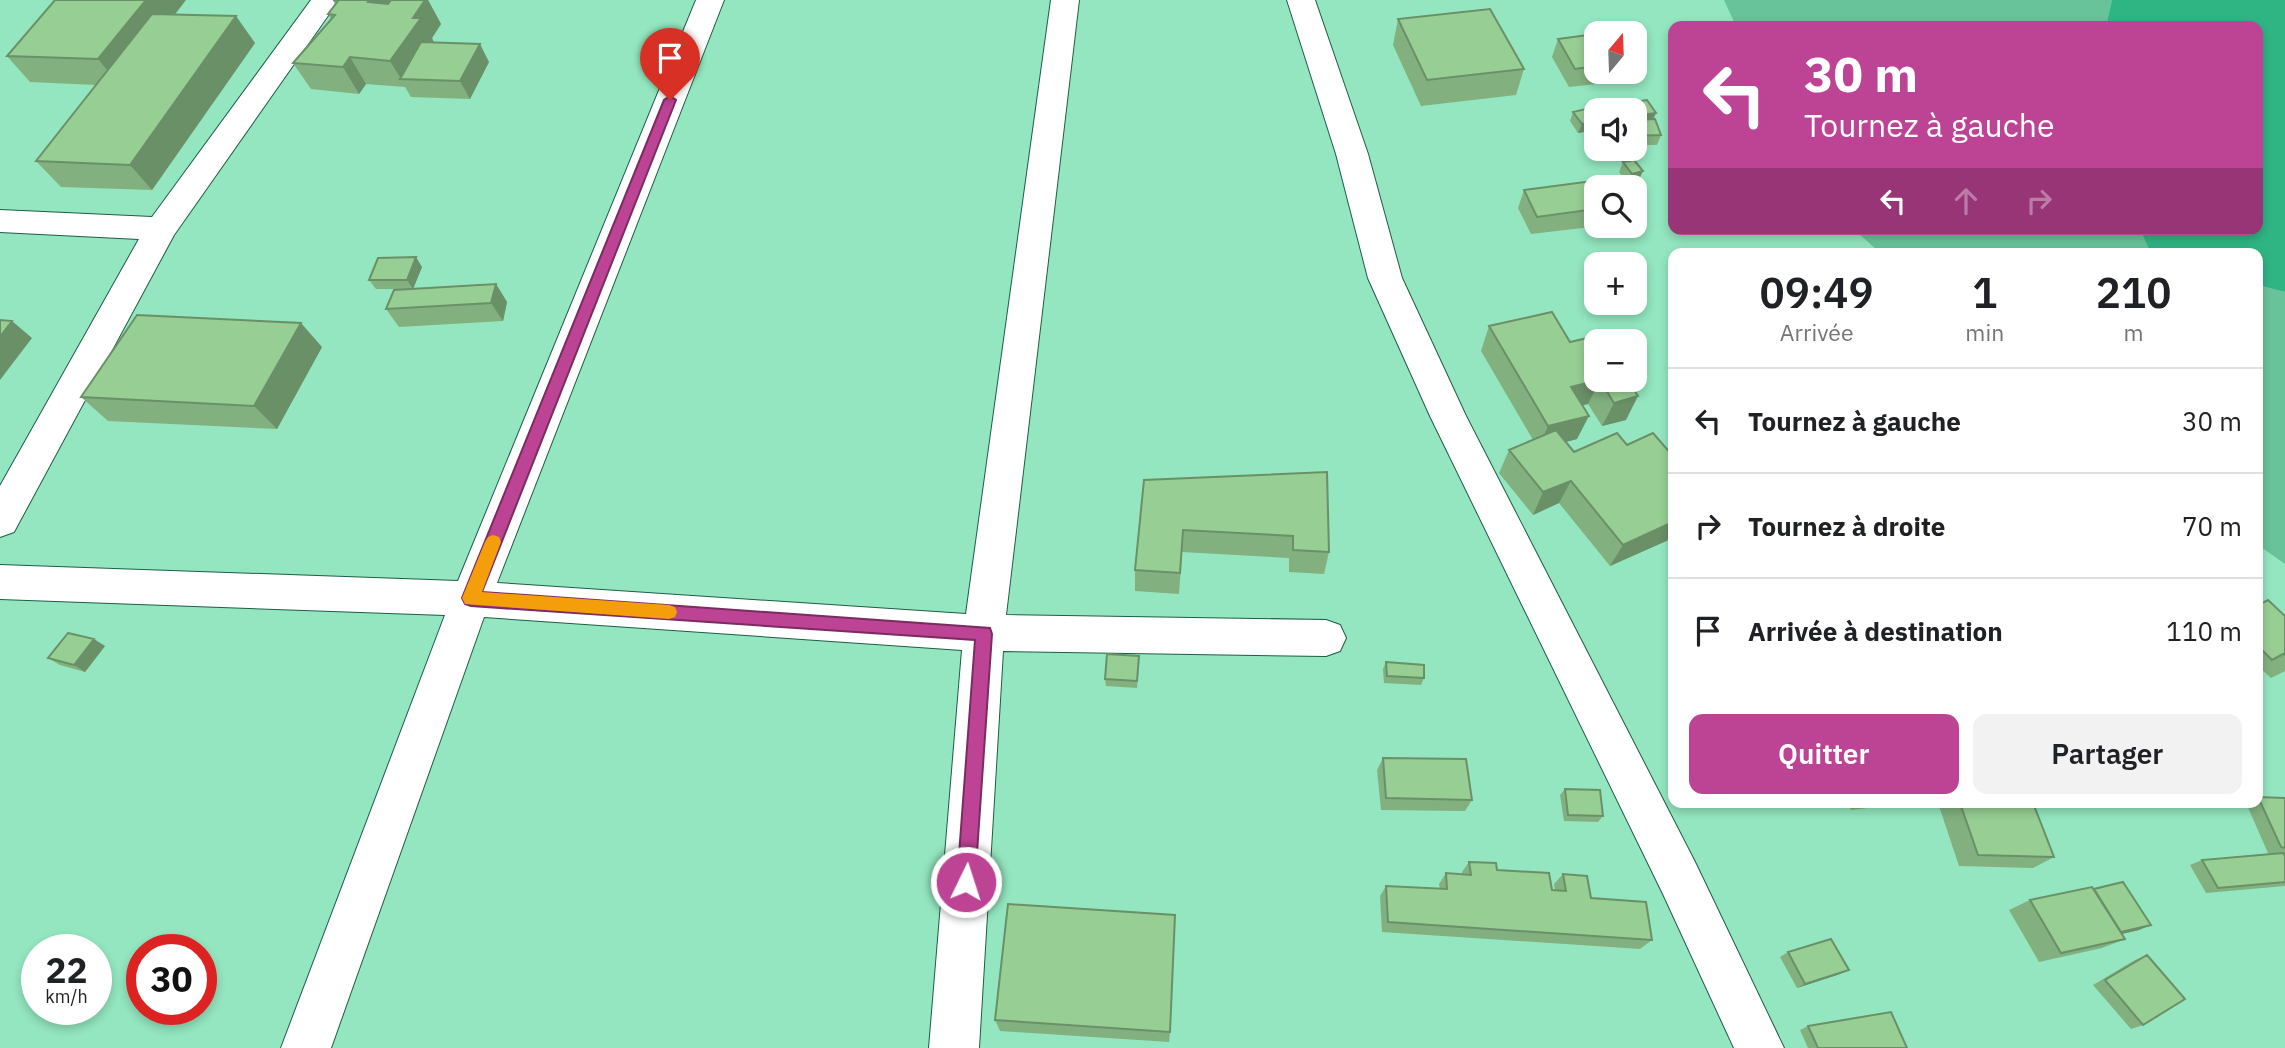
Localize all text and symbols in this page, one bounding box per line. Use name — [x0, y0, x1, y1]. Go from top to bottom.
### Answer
north arrow — [1584, 21, 1647, 84]
map controls — [1584, 21, 1647, 392]
pin — [640, 28, 700, 100]
icon: arrive — [651, 39, 689, 77]
text: 30 m — [1804, 42, 1918, 105]
icon: left — [1689, 49, 1780, 140]
button: sound — [1584, 98, 1647, 161]
text: Tournez à gauche — [1804, 104, 2055, 146]
button: search — [1584, 175, 1647, 238]
icon: left — [1874, 182, 1912, 220]
icon: ahead — [1947, 182, 1985, 220]
icon: right — [2020, 182, 2058, 220]
button: + — [1584, 252, 1647, 315]
text: 09:49 — [1760, 265, 1874, 320]
text: 1 — [1972, 265, 1997, 320]
text: 210 — [2096, 265, 2171, 320]
text: Arrivée — [1780, 317, 1854, 347]
text: min — [1965, 317, 2004, 347]
text: m — [2124, 317, 2144, 347]
button: − — [1584, 329, 1647, 392]
icon: left — [1689, 402, 1727, 440]
text: Tournez à gauche — [1748, 404, 1961, 438]
text: 30 m — [2182, 404, 2242, 438]
icon: right — [1689, 507, 1727, 545]
text: Tournez à droite — [1748, 509, 1945, 543]
text: 70 m — [2182, 509, 2242, 543]
icon: arrive — [1689, 612, 1727, 650]
text: Arrivée à destination — [1748, 614, 2003, 648]
text: 110 m — [2166, 614, 2242, 648]
button: Quitter — [1689, 714, 1959, 794]
button: Partager — [1973, 714, 2242, 794]
position arrow — [929, 845, 1003, 919]
speed limit sign: 30 — [126, 934, 217, 1025]
text: 22 — [45, 947, 88, 993]
text: km/h — [45, 985, 88, 1008]

